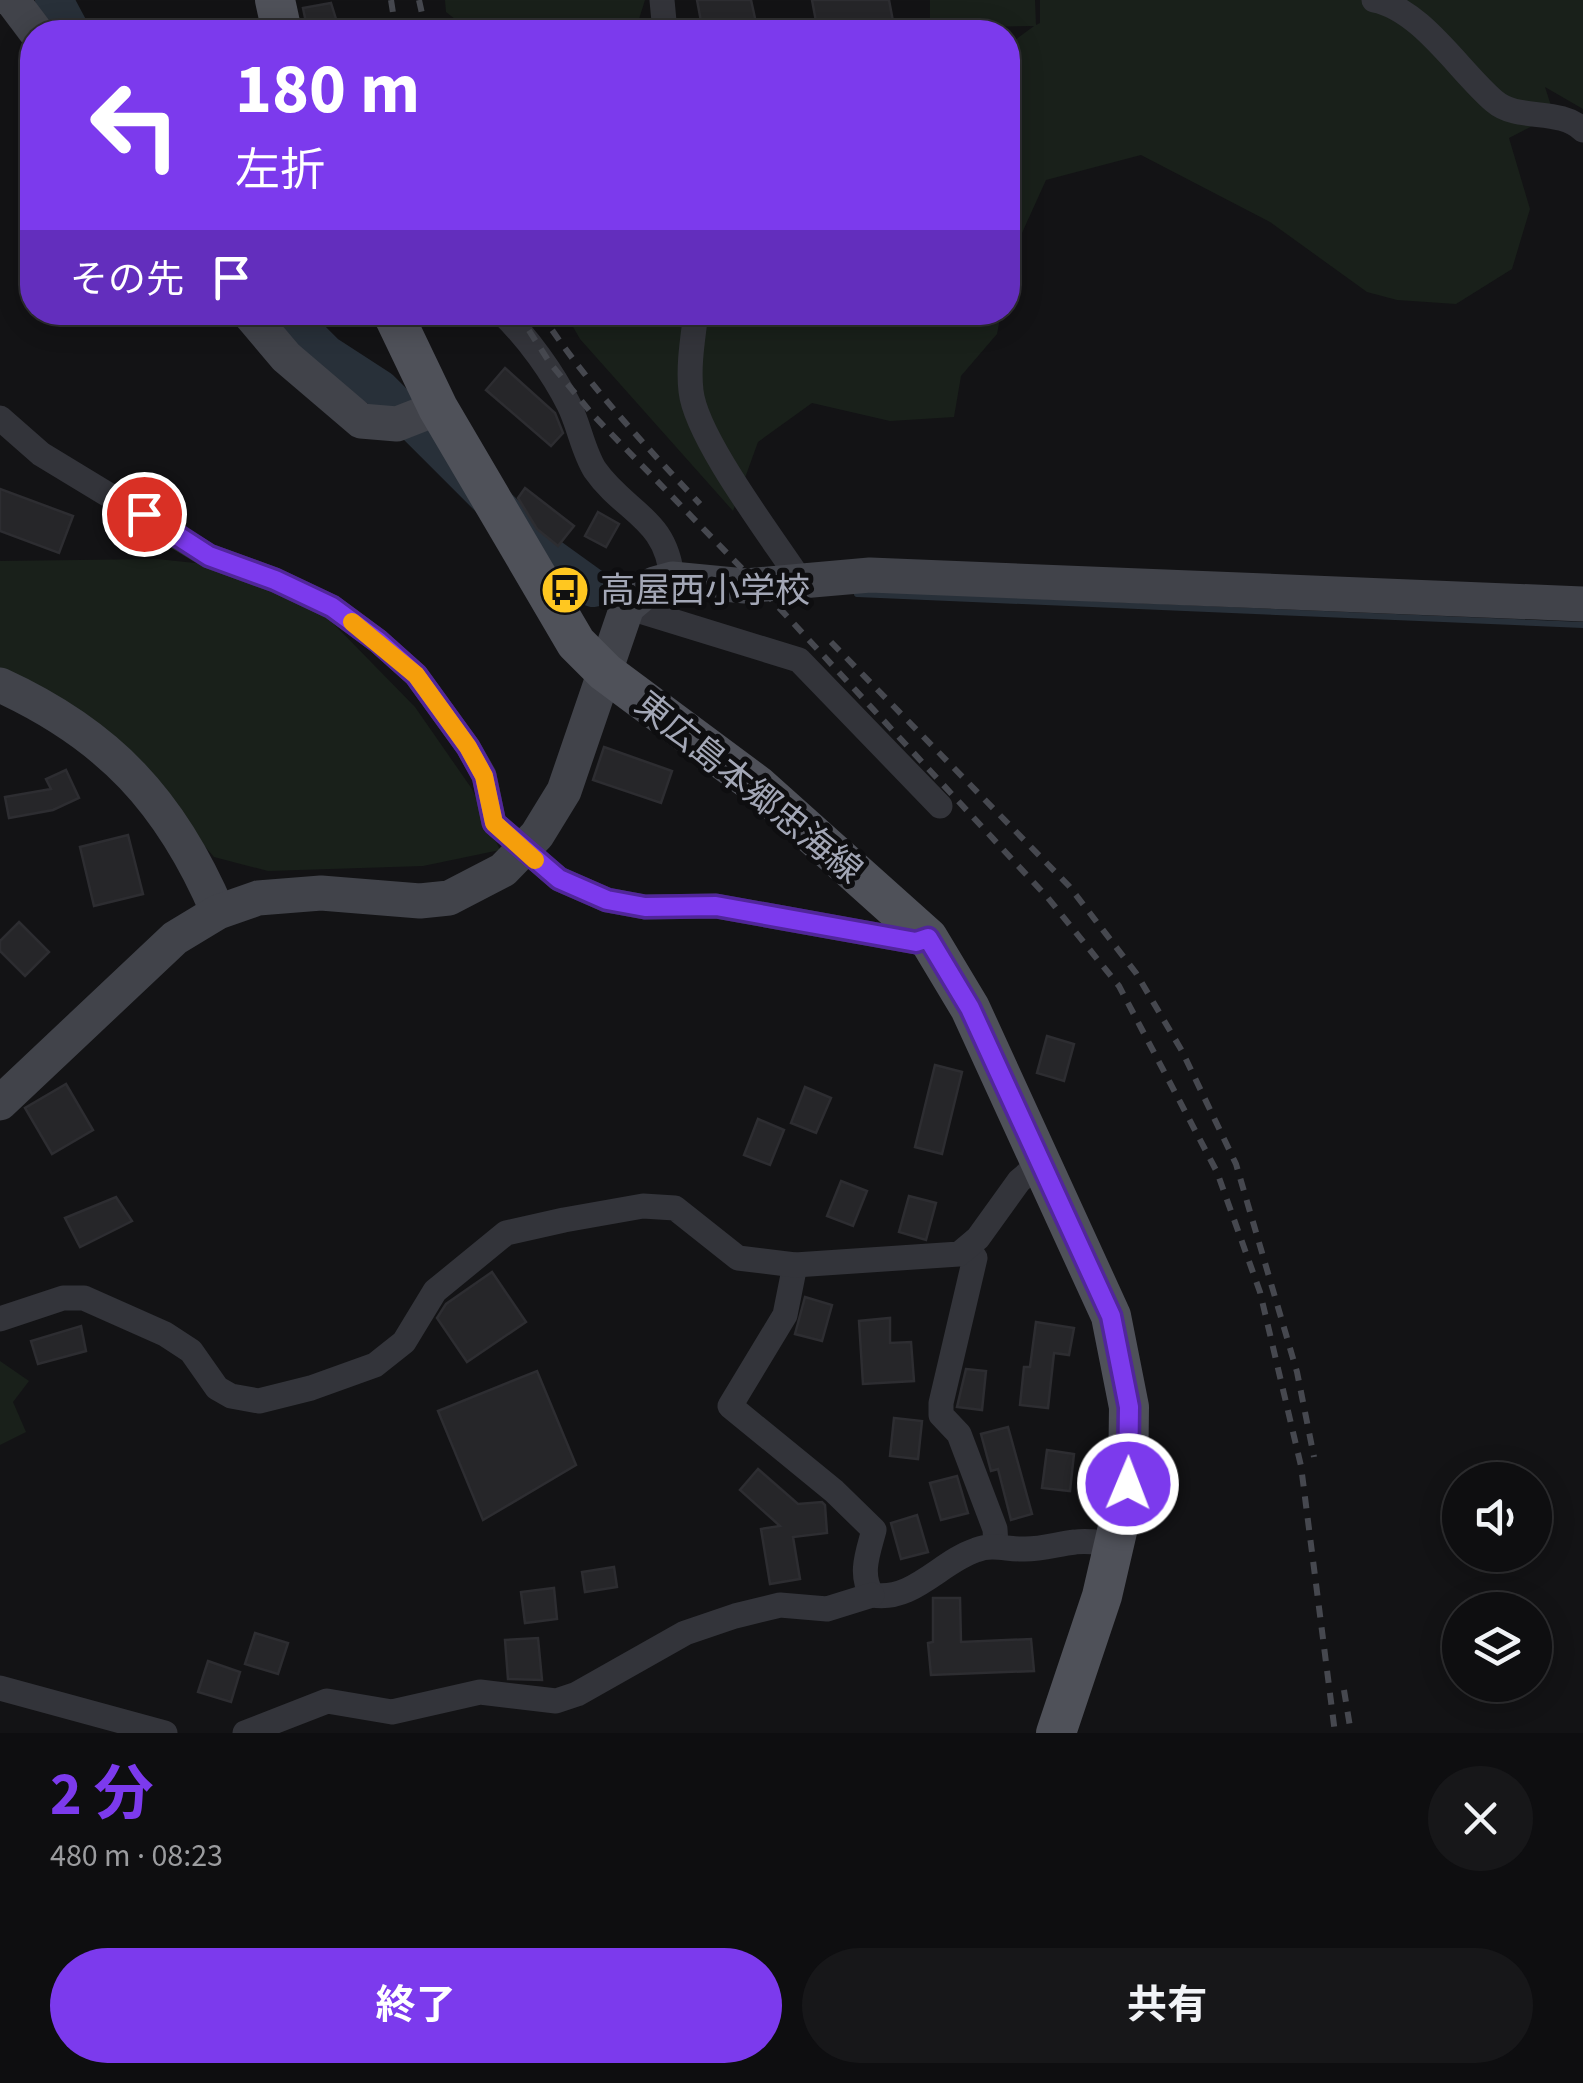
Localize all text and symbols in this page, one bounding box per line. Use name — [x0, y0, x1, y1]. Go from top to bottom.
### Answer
text: 180 m — [235, 40, 420, 140]
icon: left — [70, 60, 200, 190]
text: 左折 — [235, 139, 325, 203]
icon: arrive — [204, 250, 259, 305]
text: その先 — [70, 253, 184, 307]
pin — [102, 472, 187, 557]
icon: arrive — [117, 487, 172, 542]
bus stop icon: 高屋西小学校 — [539, 564, 591, 616]
place label: 高屋西小学校 — [600, 566, 810, 616]
street label: 東広島本郷忠海線 — [624, 680, 873, 895]
position arrow — [1076, 1432, 1180, 1536]
map controls — [1442, 1462, 1552, 1702]
button: sound — [1442, 1462, 1552, 1572]
button: layers — [1442, 1592, 1552, 1702]
text: 2 分 — [50, 1753, 154, 1838]
button: close — [1428, 1766, 1533, 1871]
text: 480 m · 08:23 — [50, 1833, 223, 1879]
button: 終了 — [50, 1948, 782, 2063]
button: 共有 — [802, 1948, 1533, 2063]

